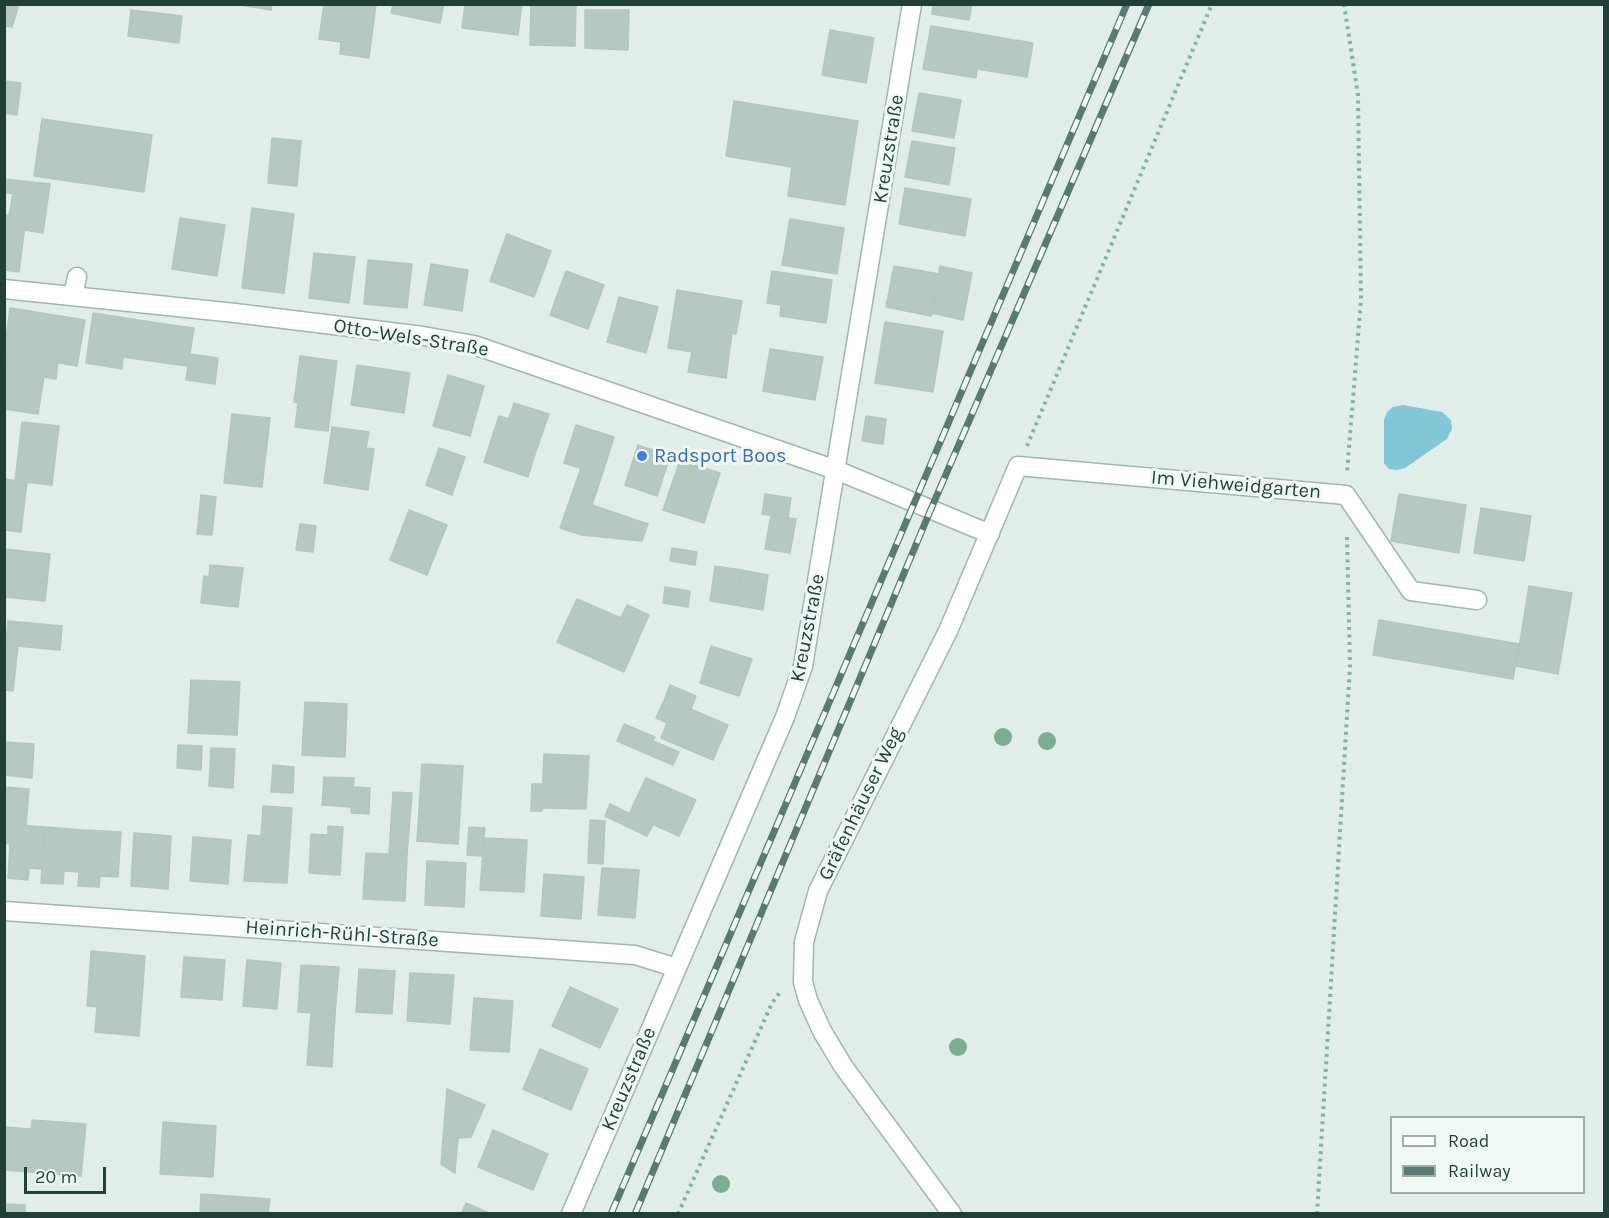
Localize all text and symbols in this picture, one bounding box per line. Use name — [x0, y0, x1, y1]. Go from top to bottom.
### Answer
street label: Kreuzstraße — [869, 93, 909, 205]
street label: Otto-Wels-Straße — [332, 314, 490, 362]
place label: Radsport Boos — [654, 444, 787, 468]
marker: Radsport Boos — [635, 449, 649, 463]
street label: Im Viehweidgarten — [1150, 466, 1322, 504]
street label: Kreuzstraße — [786, 572, 830, 684]
street label: Gräfenhäuser Weg — [814, 724, 908, 884]
street label: Heinrich-Rühl-Straße — [245, 915, 439, 953]
street label: Kreuzstraße — [596, 1024, 662, 1134]
legend — [1390, 1116, 1585, 1194]
text: Road — [1448, 1130, 1489, 1152]
scale bar — [27, 1155, 110, 1193]
text: Railway — [1448, 1160, 1511, 1182]
text: 20 m — [35, 1166, 77, 1188]

